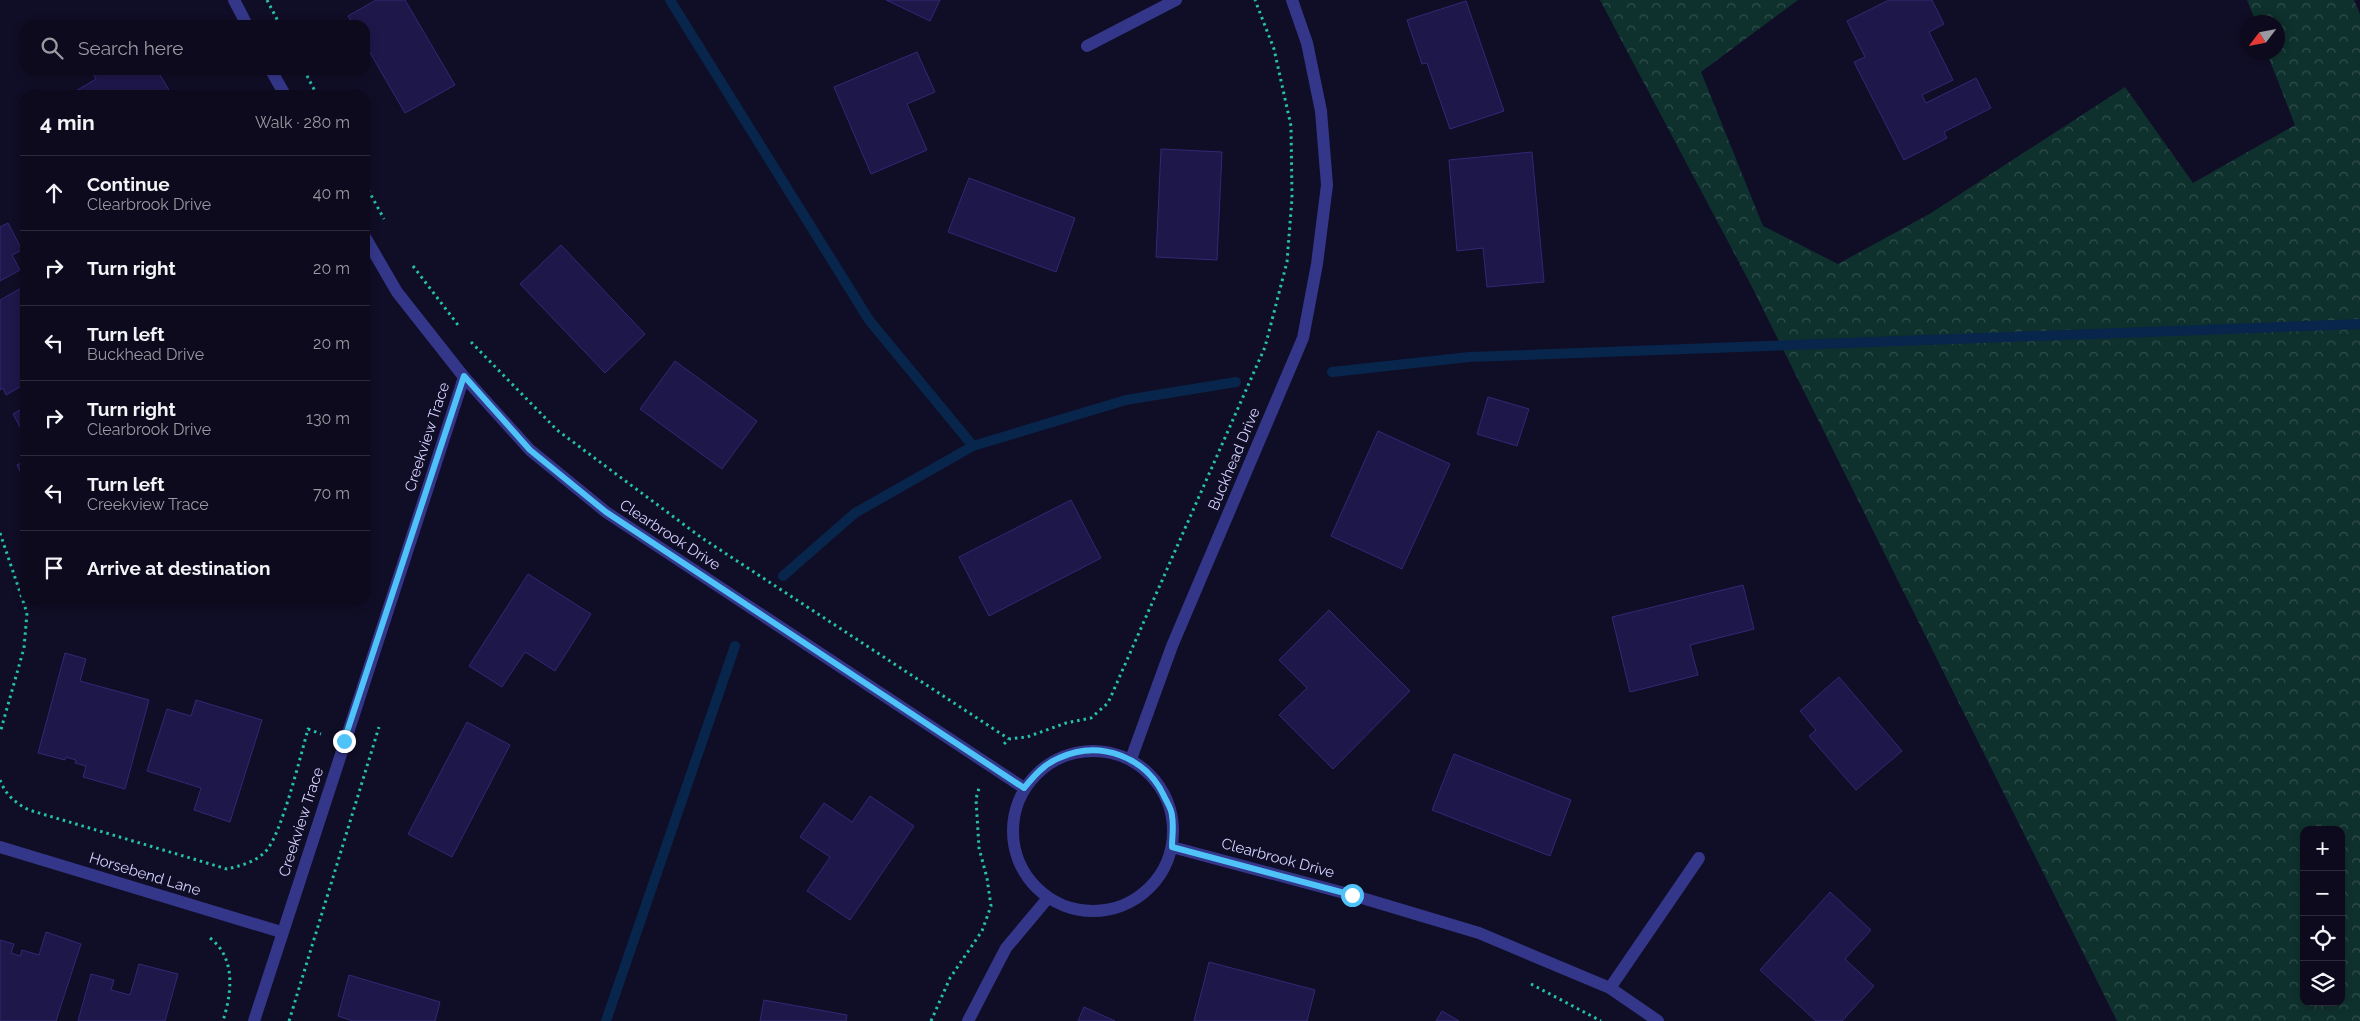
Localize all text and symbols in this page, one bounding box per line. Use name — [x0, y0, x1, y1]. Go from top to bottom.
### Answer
north arrow — [2240, 15, 2285, 60]
search box — [20, 20, 370, 75]
icon: search — [38, 34, 66, 62]
text: Search here — [78, 37, 184, 59]
text: 4 min — [40, 110, 95, 135]
text: Walk · 280 m — [255, 113, 350, 132]
text: Continue — [87, 173, 170, 195]
icon: ahead — [40, 179, 68, 207]
text: 40 m — [313, 184, 350, 203]
text: Clearbrook Drive — [87, 195, 211, 214]
icon: right — [40, 254, 68, 282]
text: Turn right — [87, 257, 176, 279]
text: 20 m — [313, 259, 350, 278]
text: Turn left — [87, 323, 164, 345]
icon: left — [40, 329, 68, 357]
text: 20 m — [313, 334, 350, 353]
text: Buckhead Drive — [87, 345, 204, 364]
street label: Creekview Trace — [401, 380, 453, 494]
text: Turn right — [87, 398, 176, 420]
icon: right — [40, 404, 68, 432]
street label: Buckhead Drive — [1204, 405, 1264, 513]
text: 130 m — [306, 409, 350, 428]
text: Clearbrook Drive — [87, 420, 211, 439]
text: Turn left — [87, 473, 164, 495]
icon: left — [40, 479, 68, 507]
text: 70 m — [313, 484, 350, 503]
text: Creekview Trace — [87, 495, 209, 514]
street label: Clearbrook Drive — [616, 496, 724, 574]
icon: arrive — [40, 554, 68, 582]
text: Arrive at destination — [87, 557, 271, 579]
route end — [333, 730, 356, 753]
street label: Creekview Trace — [275, 765, 327, 879]
map controls — [2300, 826, 2345, 1006]
button: + — [2300, 826, 2345, 871]
street label: Clearbrook Drive — [1219, 834, 1337, 882]
street label: Horsebend Lane — [87, 848, 203, 900]
button: − — [2300, 871, 2345, 916]
route start — [1341, 884, 1364, 907]
button: locate — [2300, 916, 2345, 961]
button: layers — [2300, 961, 2345, 1006]

